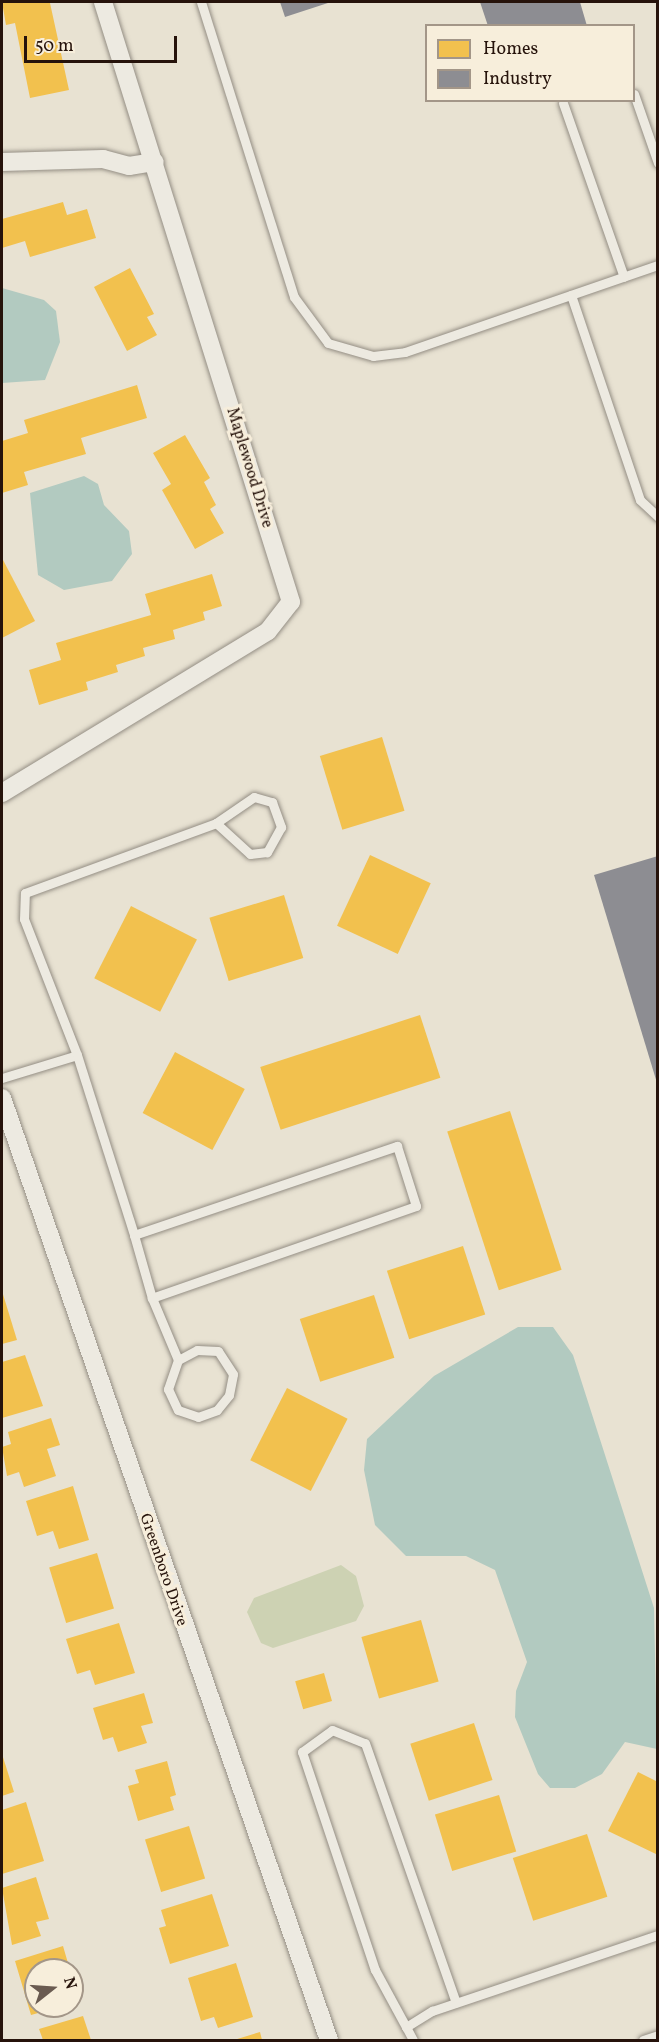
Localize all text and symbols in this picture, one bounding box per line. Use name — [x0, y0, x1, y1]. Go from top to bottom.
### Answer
scale bar — [27, 24, 180, 62]
legend — [425, 24, 635, 102]
text: 50 m — [35, 34, 74, 59]
text: Homes — [483, 37, 538, 62]
text: Industry — [483, 67, 552, 92]
street label: Maplewood Drive — [222, 406, 276, 530]
street label: Greenboro Drive — [135, 1511, 191, 1629]
north arrow — [24, 1958, 84, 2018]
text: N — [57, 1975, 82, 1992]

